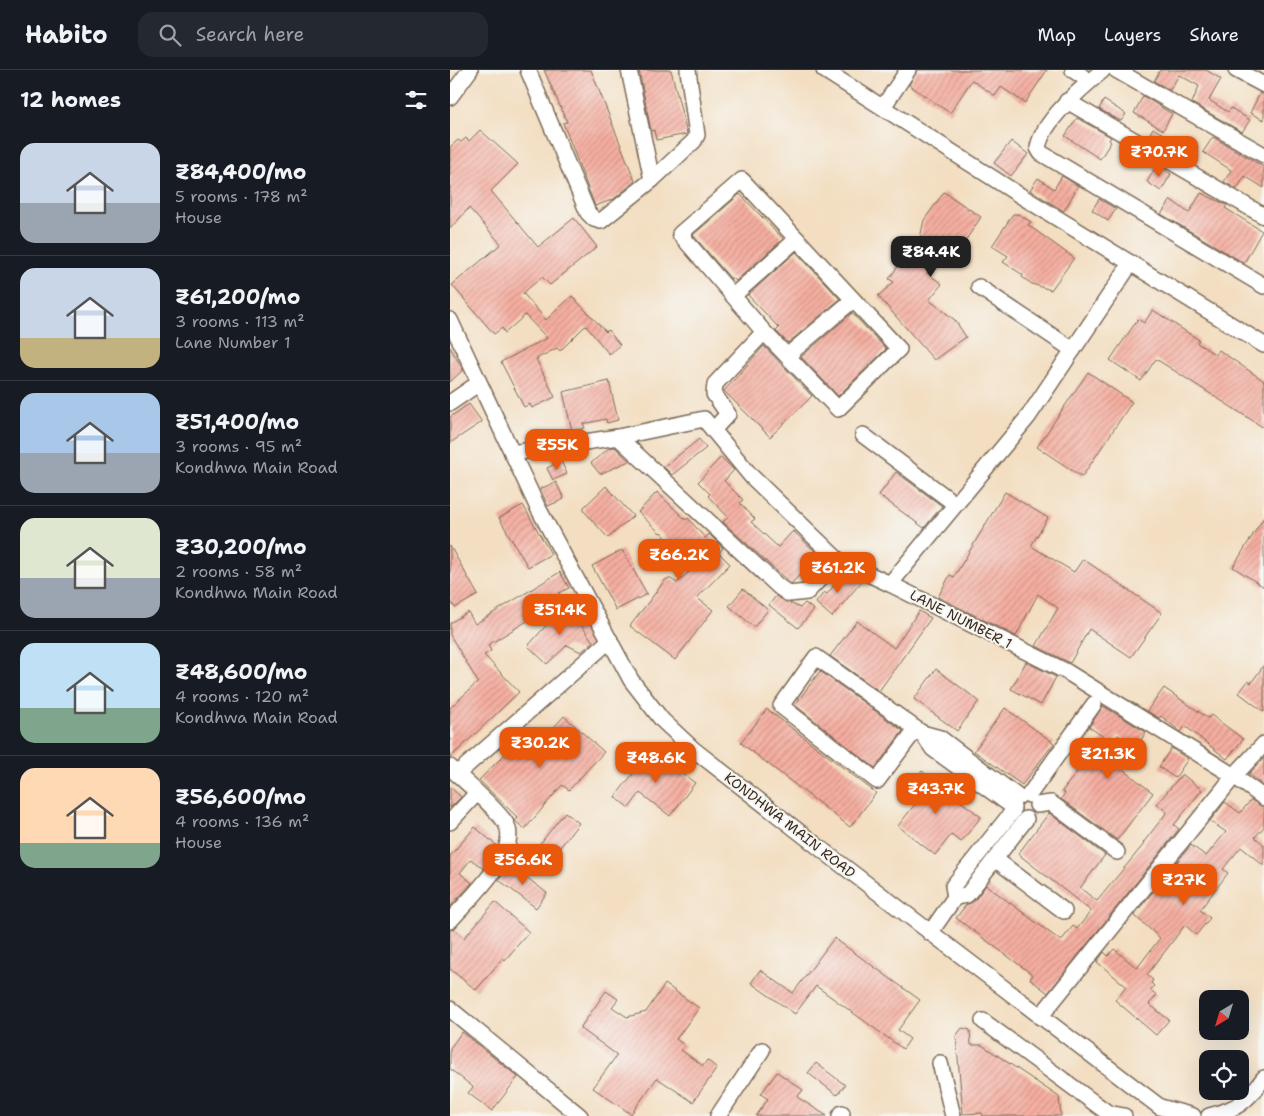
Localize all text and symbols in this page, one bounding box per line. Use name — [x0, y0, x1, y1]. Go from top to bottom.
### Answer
search box — [138, 12, 488, 57]
text: Habito — [25, 19, 108, 51]
icon: search — [156, 21, 184, 49]
text: Search here — [196, 22, 304, 47]
text: Map — [1038, 23, 1076, 47]
text: Layers — [1104, 23, 1161, 47]
text: Share — [1189, 23, 1239, 47]
text: 12 homes — [20, 86, 121, 114]
icon: filters — [402, 86, 430, 114]
pin: ₹70.7K — [1118, 136, 1200, 178]
text: ₹70.7K — [1130, 141, 1188, 162]
text: ₹84,400/mo — [175, 158, 306, 186]
icon: home — [60, 163, 120, 223]
text: 5 rooms · 178 m² — [175, 186, 308, 207]
text: House — [175, 207, 222, 228]
pin: ₹84.4K — [890, 236, 972, 278]
text: ₹84.4K — [902, 241, 960, 262]
text: ₹61,200/mo — [175, 283, 300, 311]
icon: home — [60, 288, 120, 348]
text: 3 rooms · 113 m² — [175, 311, 305, 332]
text: Lane Number 1 — [175, 332, 291, 353]
text: ₹51,400/mo — [175, 408, 299, 436]
icon: home — [60, 413, 120, 473]
pin: ₹55K — [527, 428, 587, 471]
text: ₹55K — [536, 434, 578, 455]
text: 3 rooms · 95 m² — [175, 436, 302, 457]
text: Kondhwa Main Road — [175, 457, 338, 478]
text: ₹30,200/mo — [175, 533, 307, 561]
icon: home — [60, 538, 120, 598]
pin: ₹66.2K — [638, 538, 720, 581]
text: ₹66.2K — [649, 544, 709, 565]
pin: ₹61.2K — [797, 552, 879, 594]
text: ₹61.2K — [811, 557, 865, 578]
text: 2 rooms · 58 m² — [175, 561, 302, 582]
text: Kondhwa Main Road — [175, 582, 338, 603]
street label: LANE NUMBER 1 — [907, 585, 1015, 653]
pin: ₹51.4K — [519, 594, 601, 636]
text: ₹51.4K — [534, 599, 586, 620]
text: ₹48,600/mo — [175, 658, 308, 686]
icon: home — [60, 663, 120, 723]
text: 4 rooms · 120 m² — [175, 686, 309, 707]
text: Kondhwa Main Road — [175, 707, 338, 728]
pin: ₹30.2K — [499, 726, 581, 769]
text: ₹30.2K — [510, 732, 570, 753]
pin: ₹21.3K — [1067, 738, 1149, 780]
pin: ₹48.6K — [615, 742, 697, 784]
text: ₹21.3K — [1081, 743, 1135, 764]
text: ₹48.6K — [626, 747, 686, 768]
street label: KONDHWA MAIN ROAD — [721, 768, 859, 882]
pin: ₹43.7K — [895, 772, 977, 815]
text: ₹43.7K — [907, 778, 965, 799]
text: ₹56,600/mo — [175, 783, 306, 811]
icon: home — [60, 788, 120, 848]
text: 4 rooms · 136 m² — [175, 811, 309, 832]
text: House — [175, 832, 222, 853]
pin: ₹56.6K — [482, 844, 564, 886]
text: ₹56.6K — [494, 849, 552, 870]
pin: ₹27K — [1154, 864, 1214, 906]
text: ₹27K — [1162, 869, 1206, 890]
north arrow — [1199, 990, 1249, 1040]
map controls — [1199, 990, 1249, 1100]
button: locate — [1199, 1050, 1249, 1100]

